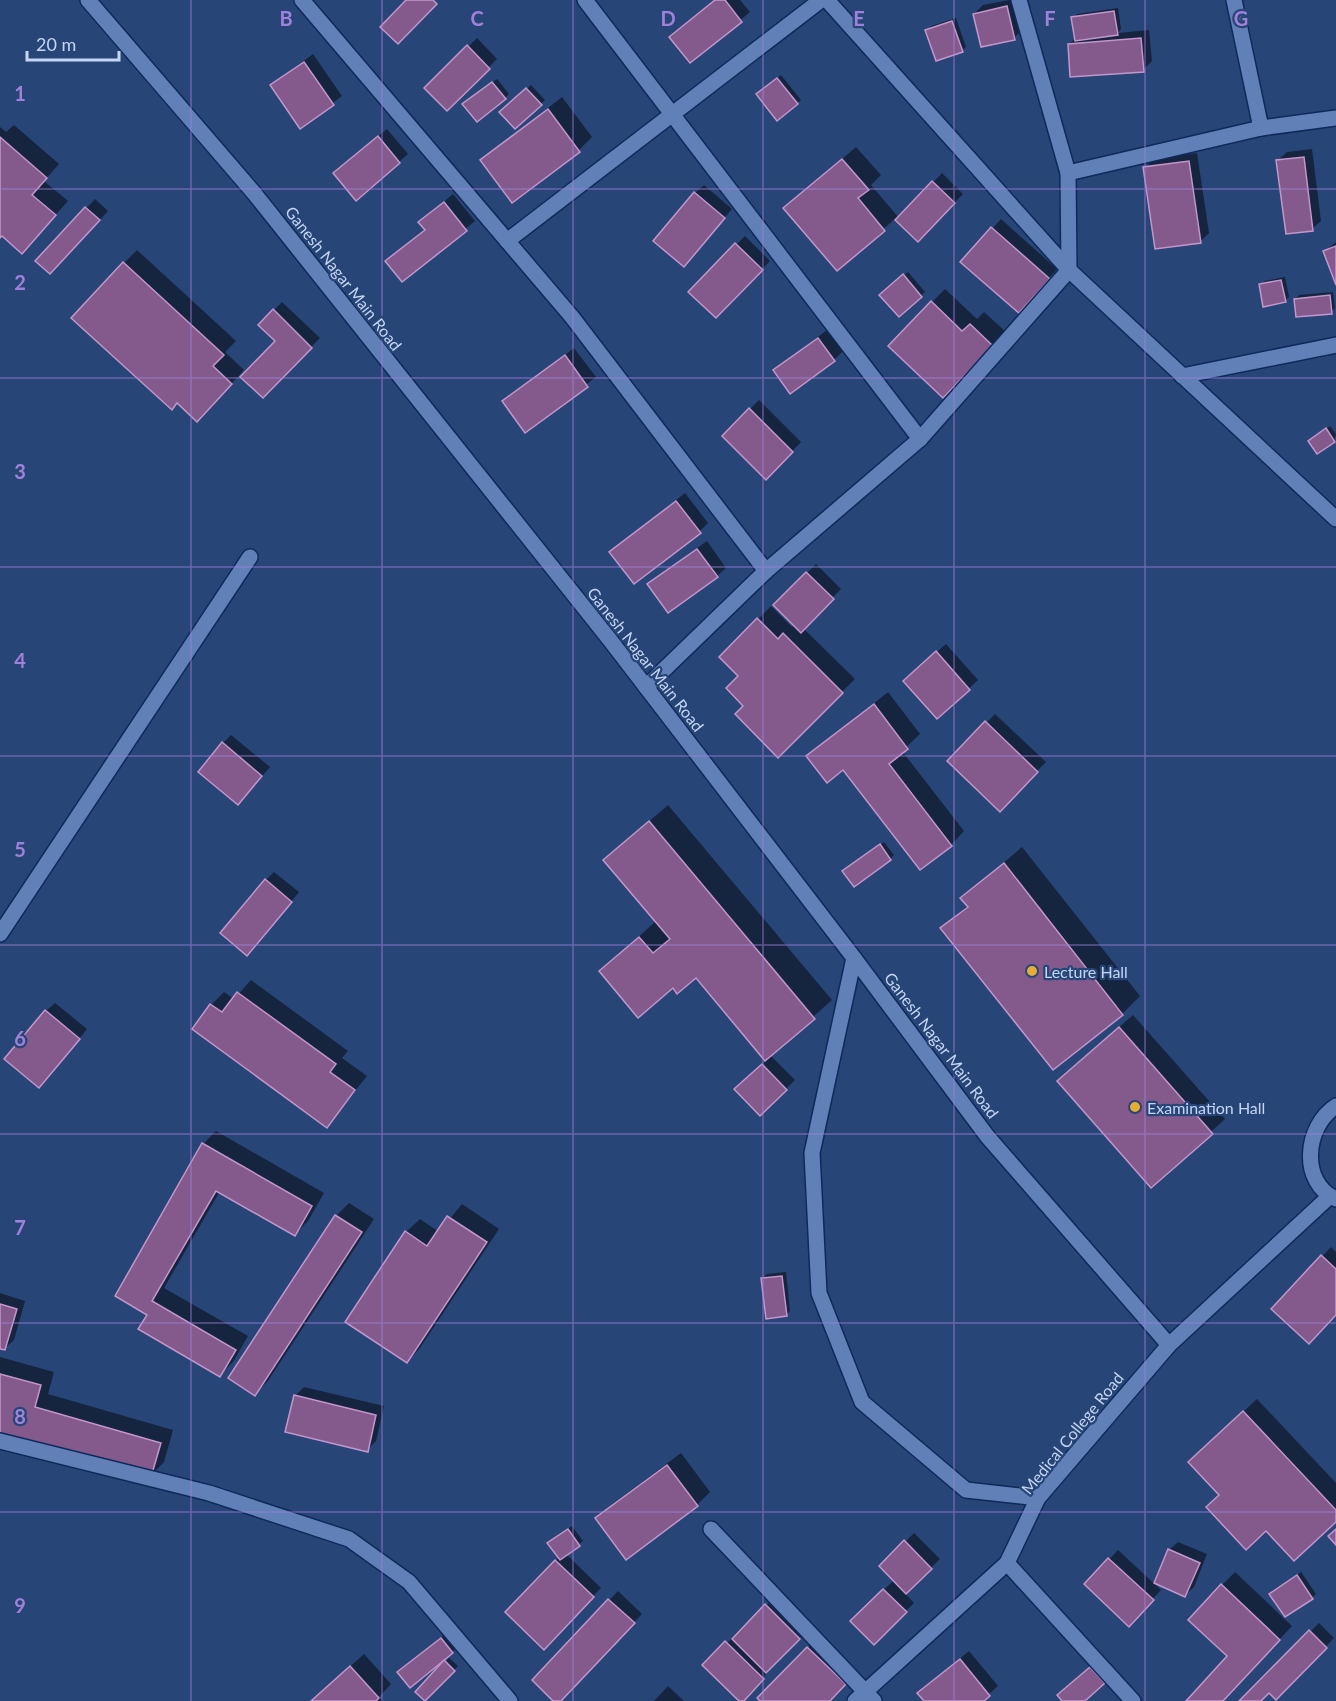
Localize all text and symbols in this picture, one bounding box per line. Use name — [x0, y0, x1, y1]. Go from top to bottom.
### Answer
text: B — [279, 6, 293, 30]
text: C — [470, 6, 484, 30]
text: D — [660, 6, 676, 30]
text: E — [853, 6, 865, 30]
text: F — [1044, 6, 1056, 30]
text: G — [1234, 6, 1248, 30]
scale bar — [27, 24, 118, 62]
text: 20 m — [36, 33, 76, 55]
text: 1 — [14, 81, 26, 105]
street label: Ganesh Nagar Main Road — [282, 202, 406, 354]
text: 2 — [14, 270, 26, 294]
text: 3 — [14, 459, 26, 483]
street label: Ganesh Nagar Main Road — [584, 583, 708, 735]
text: 4 — [14, 648, 26, 672]
text: 5 — [14, 837, 26, 861]
place label: Lecture Hall — [1044, 962, 1128, 981]
marker: Lecture Hall — [1025, 964, 1039, 978]
street label: Ganesh Nagar Main Road — [881, 968, 1003, 1122]
text: 6 — [14, 1026, 26, 1050]
place label: Examination Hall — [1147, 1098, 1265, 1117]
marker: Examination Hall — [1128, 1100, 1142, 1114]
text: 7 — [14, 1215, 26, 1239]
street label: Medical College Road — [1017, 1368, 1127, 1498]
text: 8 — [14, 1404, 26, 1428]
text: 9 — [14, 1593, 26, 1617]

